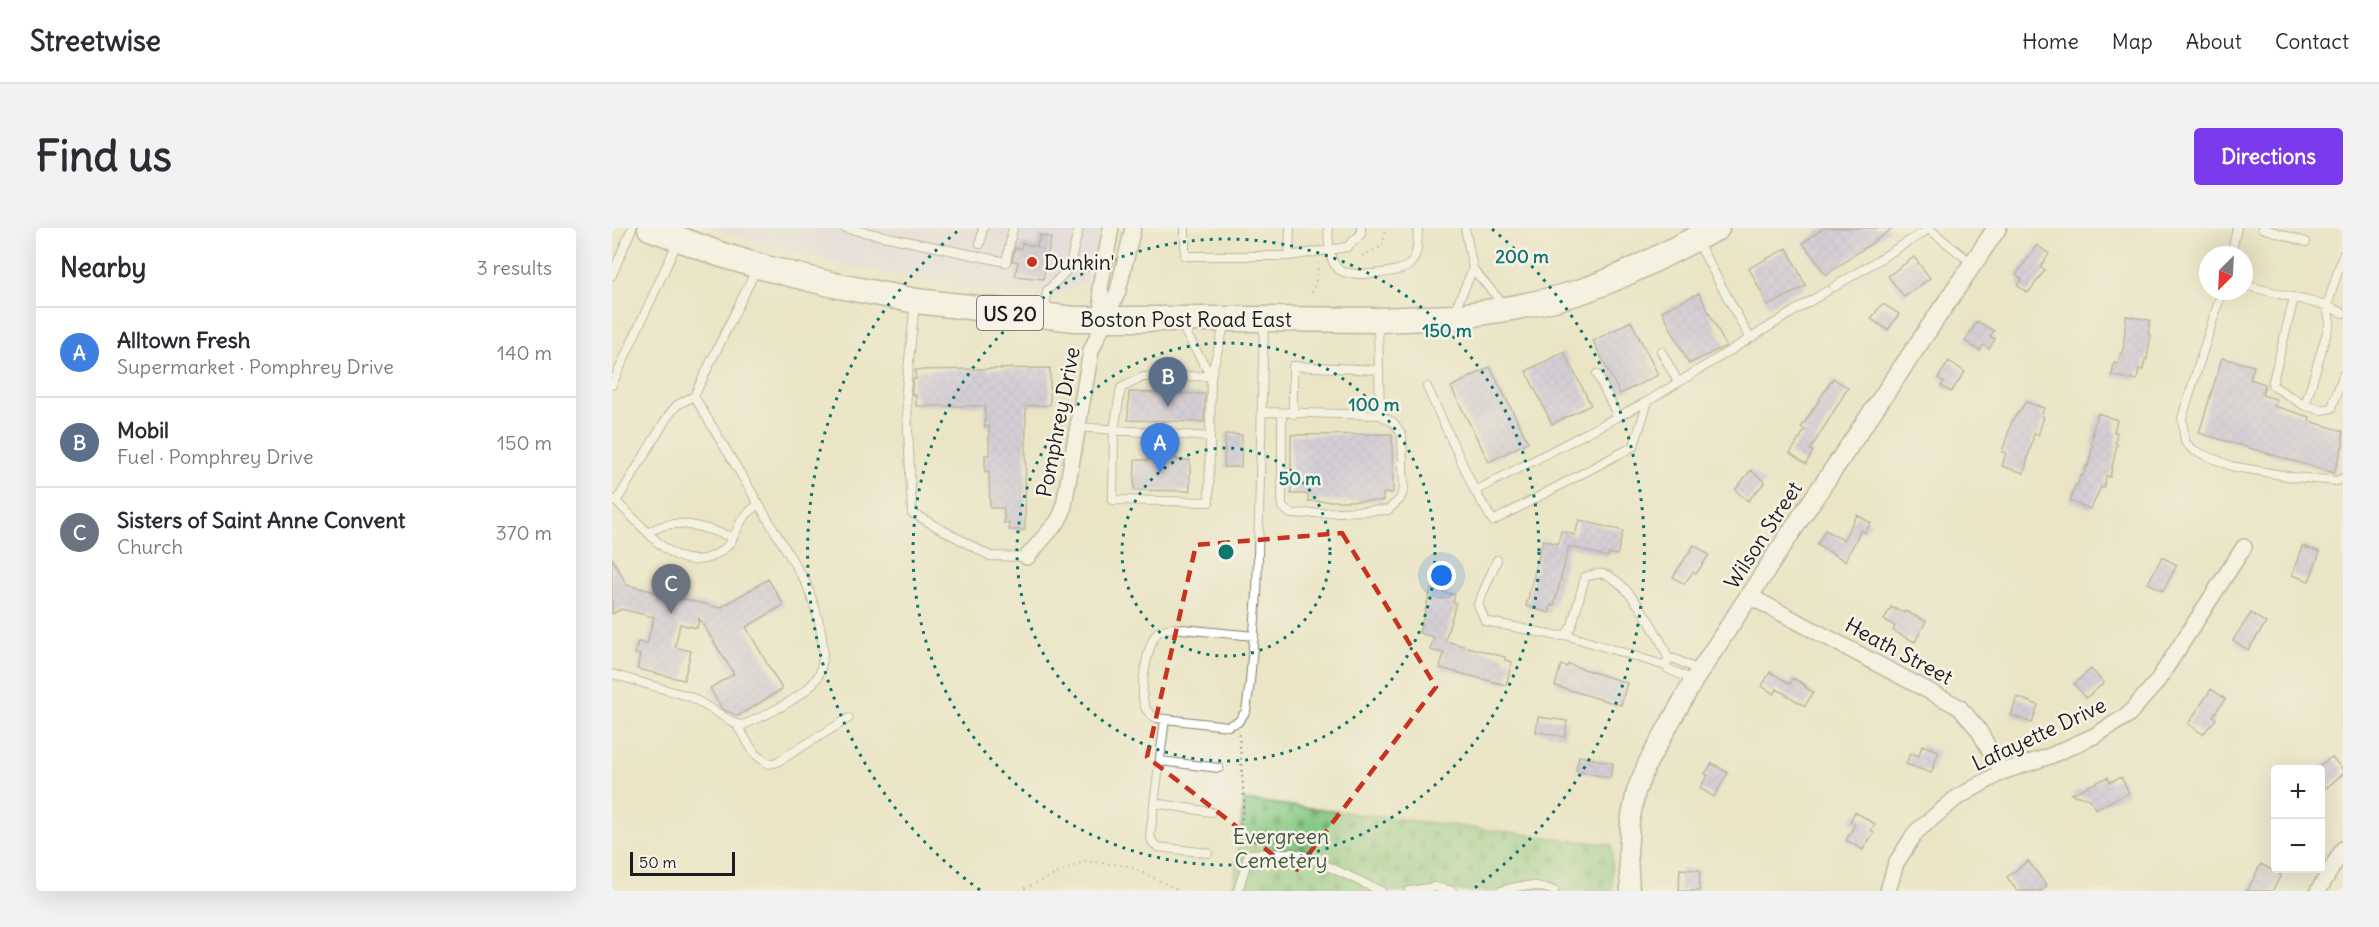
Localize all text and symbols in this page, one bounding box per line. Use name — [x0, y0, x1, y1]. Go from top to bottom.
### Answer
text: Streetwise — [30, 23, 161, 59]
text: Home — [2022, 28, 2079, 55]
text: Map — [2112, 28, 2153, 55]
text: About — [2186, 28, 2242, 55]
text: Contact — [2275, 28, 2349, 55]
button: Directions — [2194, 128, 2343, 185]
text: Find us — [36, 130, 172, 182]
text: 200 m — [1495, 245, 1549, 268]
north arrow — [2199, 246, 2253, 300]
place label: Dunkin' — [1044, 249, 1115, 276]
text: Nearby — [60, 251, 146, 284]
text: 3 results — [476, 255, 552, 280]
marker: Dunkin' — [1025, 255, 1039, 269]
road number: US 20 — [977, 296, 1043, 330]
street label: Boston Post Road East — [1080, 306, 1292, 333]
text: 150 m — [1422, 319, 1472, 342]
text: Alltown Fresh — [117, 326, 250, 354]
text: A — [73, 340, 86, 365]
text: 140 m — [497, 340, 552, 365]
street label: Pomphrey Drive — [1030, 345, 1086, 499]
text: Supermarket · Pomphrey Drive — [117, 354, 394, 379]
pin: B — [1148, 358, 1188, 407]
text: 100 m — [1349, 393, 1400, 416]
text: Mobil — [117, 416, 169, 444]
pin: A — [1140, 424, 1180, 473]
text: B — [73, 430, 86, 455]
text: 150 m — [497, 430, 552, 455]
text: Fuel · Pomphrey Drive — [117, 444, 313, 469]
text: 50 m — [1279, 467, 1321, 490]
street label: Wilson Street — [1718, 476, 1808, 594]
text: Sisters of Saint Anne Convent — [117, 506, 405, 534]
text: C — [73, 520, 86, 545]
text: 370 m — [495, 520, 552, 545]
text: Church — [117, 534, 183, 559]
centre of rings — [1216, 542, 1236, 562]
your location — [1427, 561, 1456, 590]
pin: C — [652, 564, 690, 614]
street label: Heath Street — [1840, 611, 1958, 691]
street label: Lafayette Drive — [1968, 691, 2110, 777]
map controls — [2271, 765, 2325, 873]
button: + — [2271, 765, 2325, 819]
button: − — [2271, 819, 2325, 873]
park label: Evergreen Cemetery — [1233, 823, 1329, 874]
scale bar — [630, 849, 735, 876]
text: 50 m — [639, 852, 677, 872]

